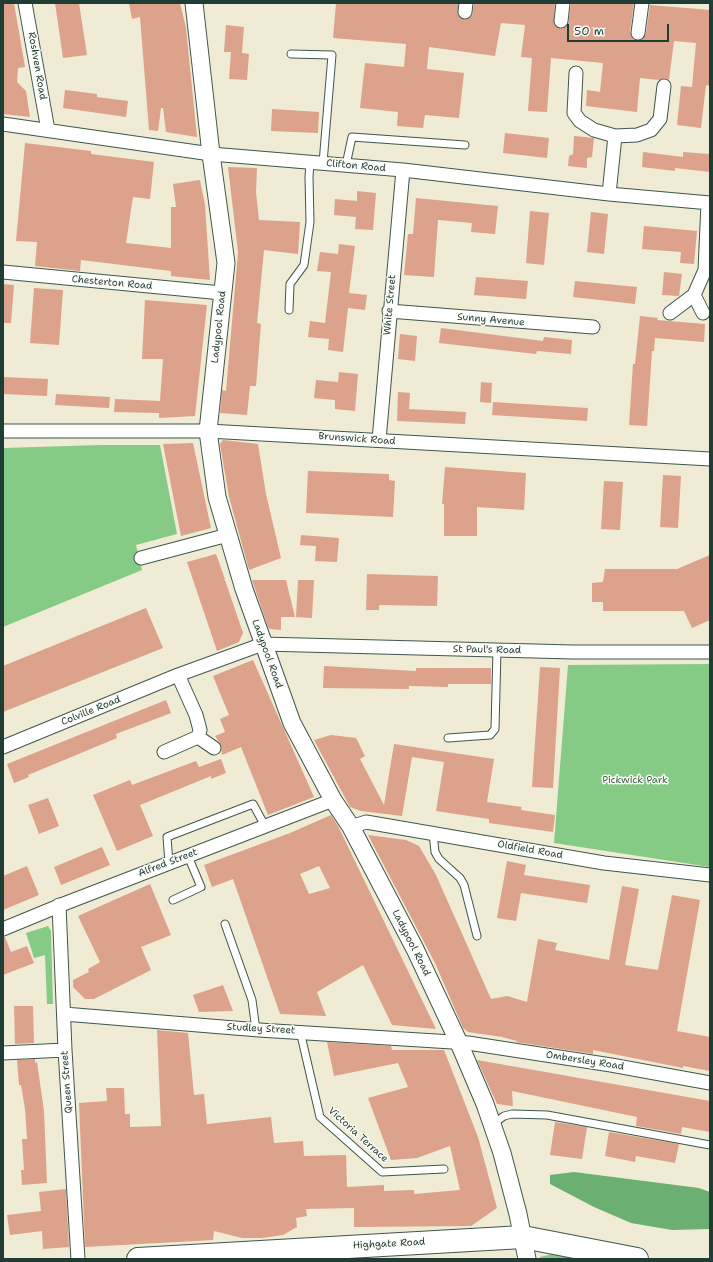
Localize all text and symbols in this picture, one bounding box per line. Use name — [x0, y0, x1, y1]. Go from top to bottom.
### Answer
scale bar — [569, 16, 671, 42]
text: 50 m — [574, 23, 604, 39]
street label: Roshven Road — [25, 31, 49, 101]
street label: Clifton Road — [326, 157, 386, 175]
street label: Chesterton Road — [71, 273, 153, 293]
street label: White Street — [381, 274, 399, 336]
street label: Ladypool Road — [209, 290, 229, 364]
street label: Sunny Avenue — [457, 311, 525, 329]
street label: Brunswick Road — [318, 430, 396, 448]
street label: Ladypool Road — [249, 618, 285, 690]
street label: St Paul's Road — [453, 643, 521, 657]
street label: Colville Road — [60, 694, 122, 728]
park label: Pickwick Park — [602, 774, 668, 786]
street label: Oldfield Road — [496, 838, 564, 862]
street label: Alfred Street — [137, 846, 199, 880]
street label: Ladypool Road — [389, 908, 433, 978]
street label: Studley Street — [226, 1021, 296, 1037]
street label: Ombersley Road — [545, 1049, 625, 1073]
street label: Queen Street — [59, 1050, 75, 1114]
street label: Victoria Terrace — [326, 1105, 390, 1165]
street label: Highgate Road — [352, 1236, 426, 1252]

